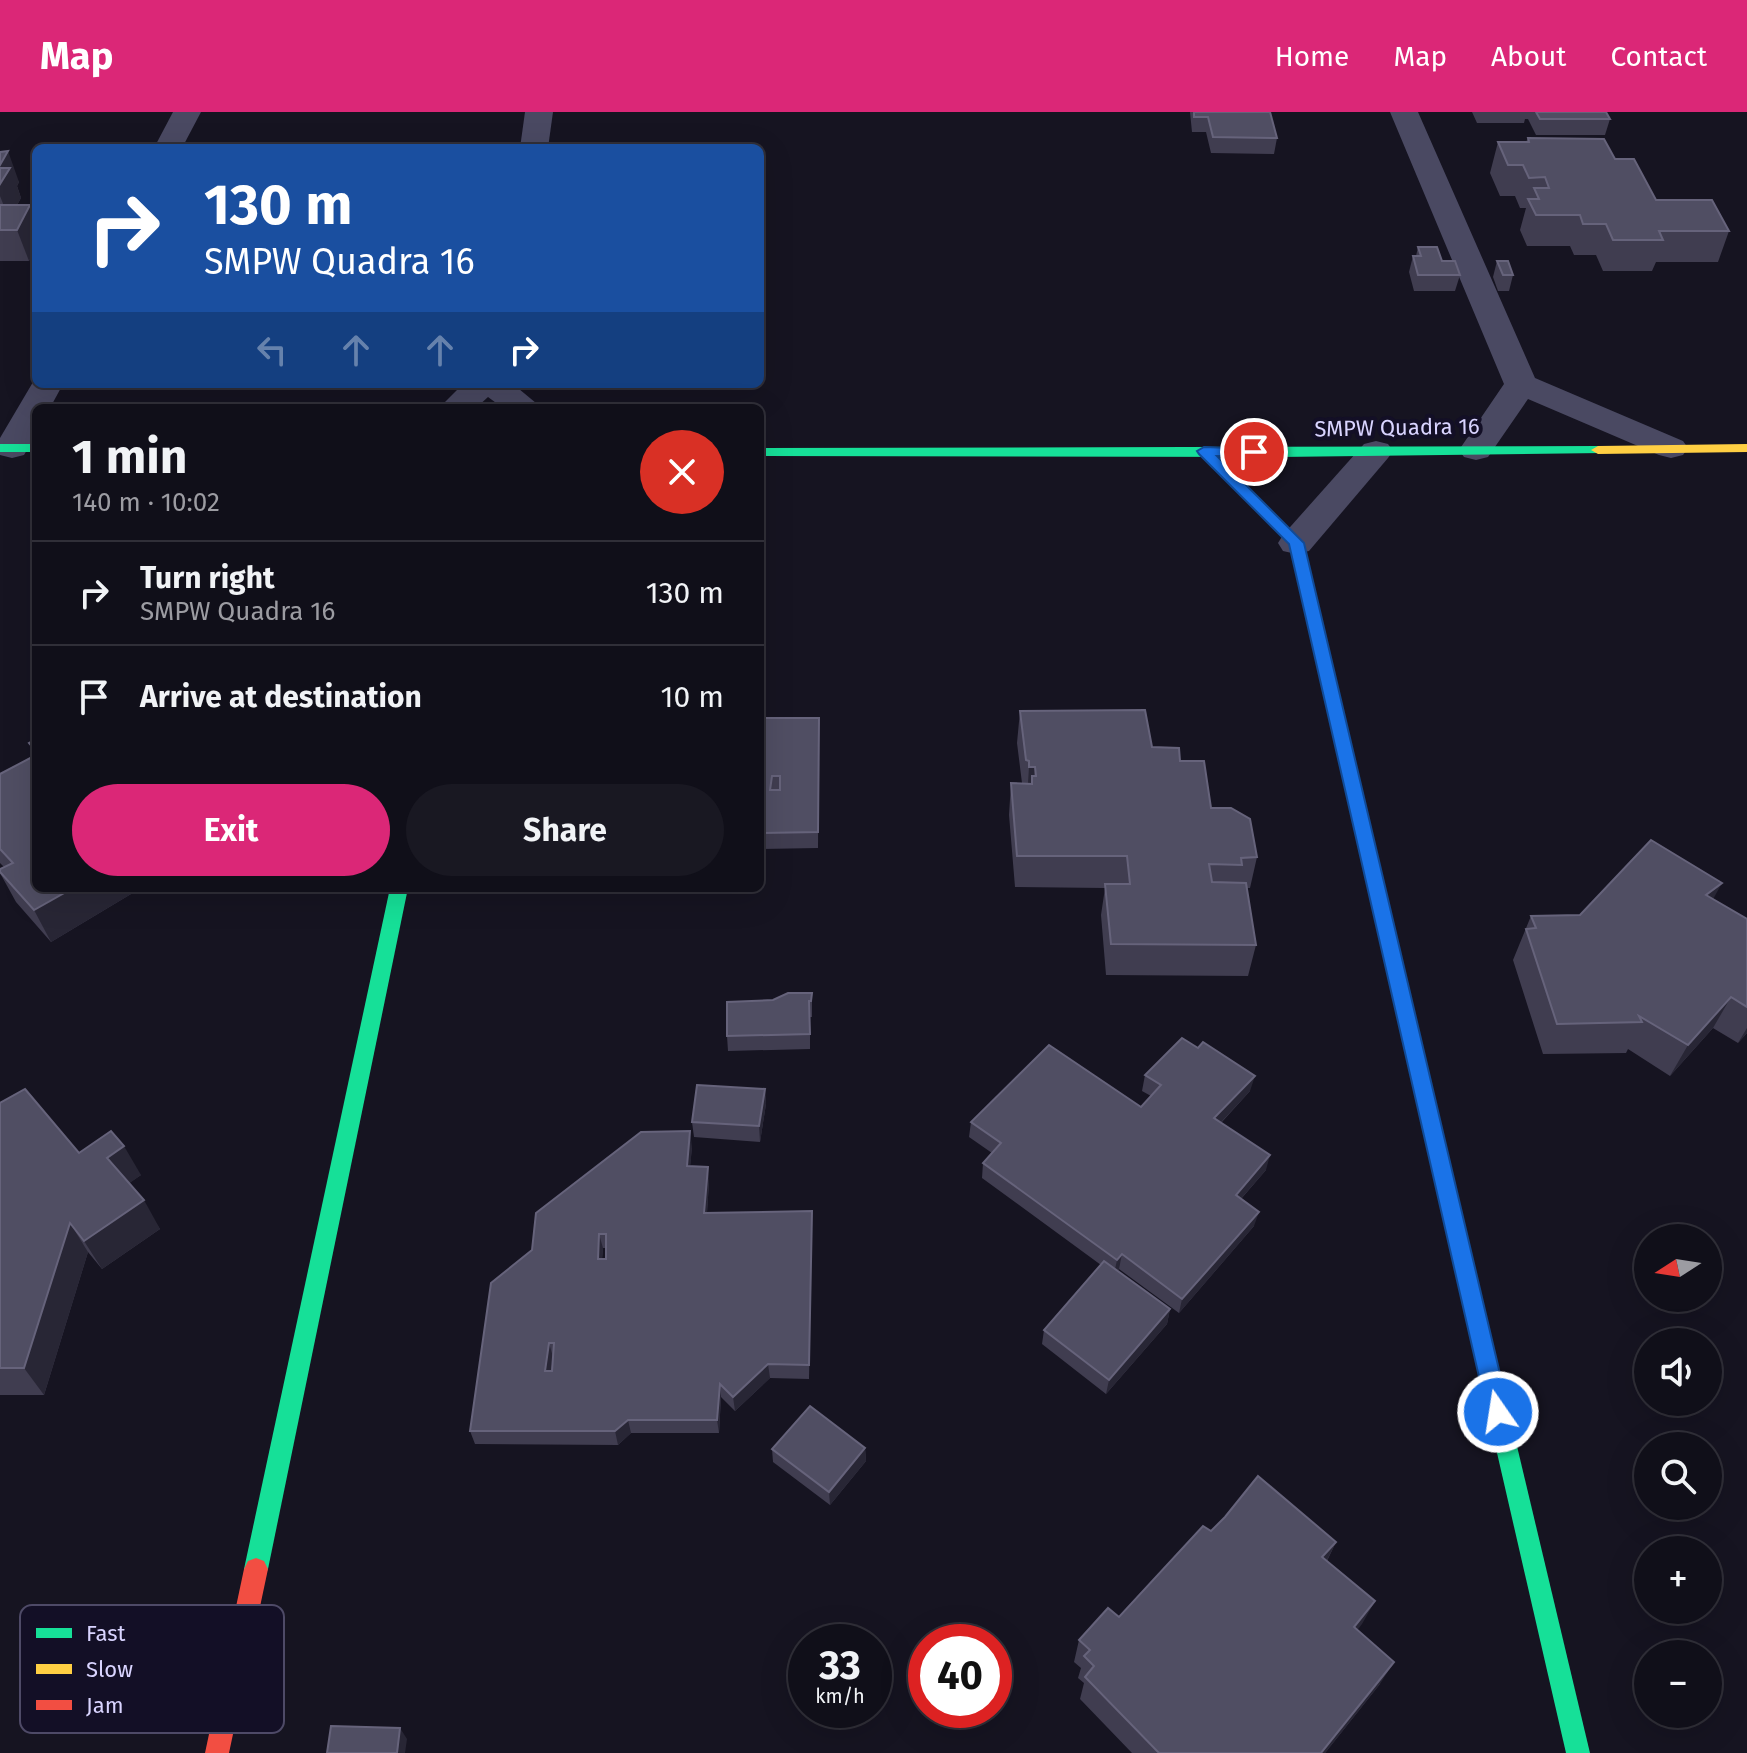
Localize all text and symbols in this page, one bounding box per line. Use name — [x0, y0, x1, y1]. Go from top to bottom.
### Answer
text: Map — [40, 33, 113, 79]
text: Home — [1275, 40, 1349, 73]
text: Map — [1393, 40, 1447, 73]
text: About — [1491, 40, 1566, 73]
text: Contact — [1610, 40, 1707, 73]
text: 130 m — [204, 172, 352, 239]
icon: right — [72, 176, 176, 280]
text: SMPW Quadra 16 — [204, 240, 475, 284]
icon: left — [250, 328, 294, 372]
icon: ahead — [334, 328, 378, 372]
icon: ahead — [418, 328, 462, 372]
icon: right — [502, 328, 546, 372]
street label: SMPW Quadra 16 — [1314, 413, 1480, 442]
pin — [1220, 418, 1288, 486]
text: 1 min — [72, 428, 187, 486]
button: close — [640, 430, 724, 514]
icon: arrive — [1232, 430, 1276, 474]
text: 140 m · 10:02 — [72, 487, 220, 518]
text: Turn right — [140, 560, 275, 596]
icon: right — [72, 571, 116, 615]
text: 130 m — [646, 575, 724, 611]
text: SMPW Quadra 16 — [140, 596, 335, 627]
icon: arrive — [72, 675, 116, 719]
text: Arrive at destination — [140, 679, 422, 715]
text: 10 m — [661, 679, 724, 715]
button: Exit — [72, 784, 390, 876]
button: Share — [406, 784, 724, 876]
north arrow — [1634, 1224, 1722, 1312]
map controls — [1634, 1224, 1722, 1728]
button: sound — [1634, 1328, 1722, 1416]
position arrow — [1456, 1370, 1540, 1454]
button: search — [1634, 1432, 1722, 1520]
button: + — [1634, 1536, 1722, 1624]
legend — [20, 1605, 284, 1733]
text: Fast — [86, 1620, 126, 1647]
speed limit sign: 40 — [908, 1624, 1012, 1728]
button: − — [1634, 1640, 1722, 1728]
text: 33 — [819, 1642, 861, 1690]
text: Slow — [86, 1656, 133, 1683]
text: km/h — [815, 1684, 865, 1708]
text: Jam — [86, 1692, 124, 1719]

